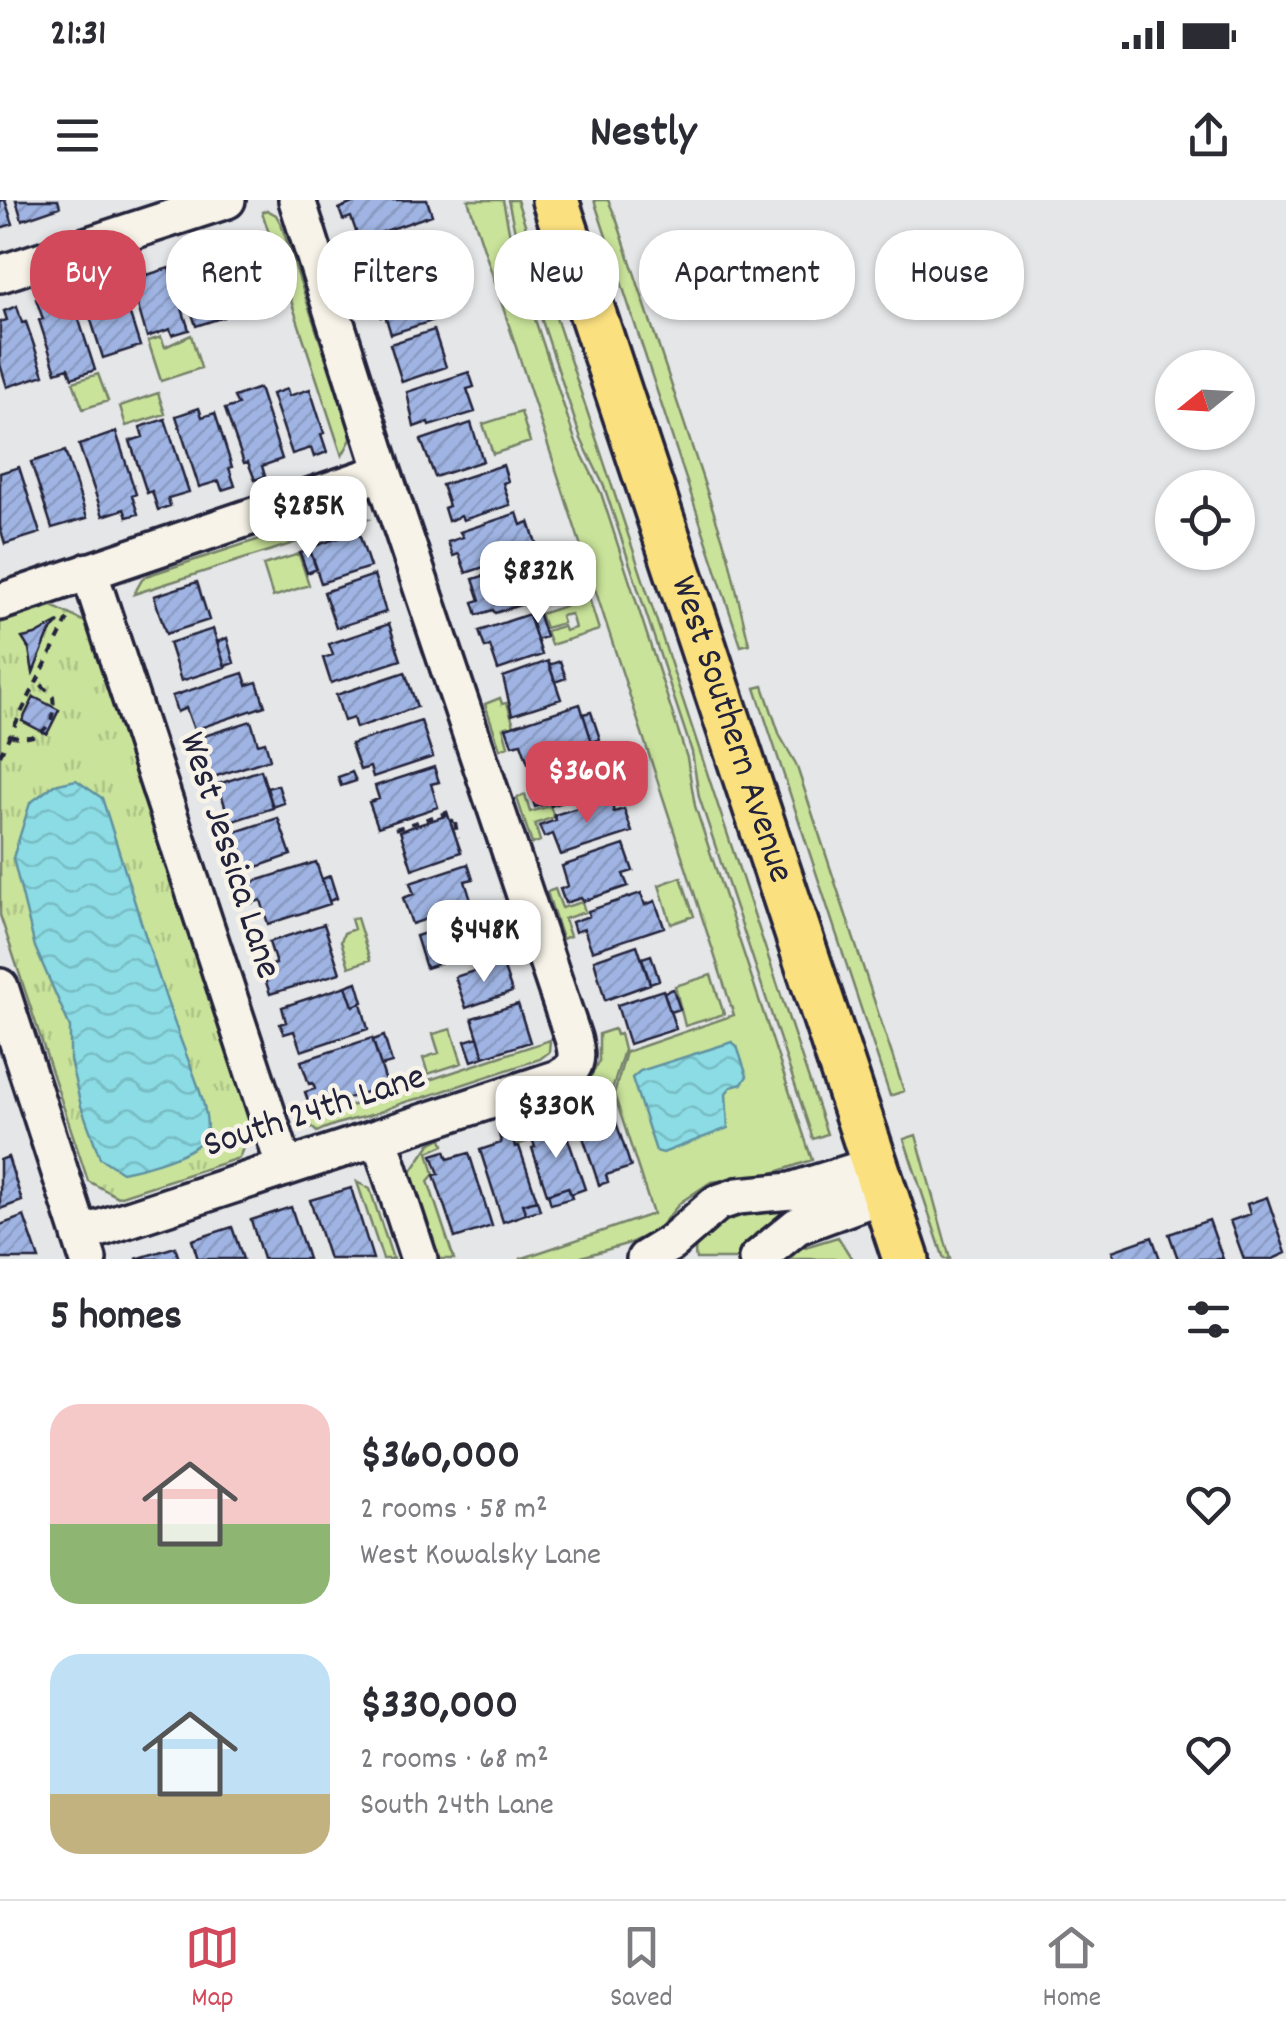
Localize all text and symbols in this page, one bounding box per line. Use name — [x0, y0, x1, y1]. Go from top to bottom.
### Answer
text: 21:31 — [50, 8, 106, 63]
text: Nestly — [590, 103, 696, 167]
icon: menu — [50, 108, 105, 163]
icon: share — [1181, 108, 1236, 163]
chip: Buy — [30, 230, 146, 320]
chip: Rent — [166, 230, 297, 320]
chip: Filters — [317, 230, 474, 320]
chip: New — [494, 230, 619, 320]
chip: Apartment — [639, 230, 855, 320]
chip: House — [875, 230, 1024, 320]
north arrow — [1155, 350, 1255, 450]
map controls — [1155, 350, 1255, 570]
button: locate — [1155, 470, 1255, 570]
pin: $285K — [238, 476, 378, 561]
text: $285K — [272, 485, 344, 531]
pin: $832K — [468, 541, 608, 626]
text: $832K — [502, 550, 574, 596]
street label: West Southern Avenue — [654, 569, 807, 890]
street label: West Jessica Lane — [162, 726, 294, 986]
pin: $360K — [517, 741, 657, 826]
text: $360K — [548, 750, 626, 796]
pin: $448K — [414, 900, 554, 985]
text: $448K — [449, 909, 519, 955]
street label: South 24th Lane — [197, 1051, 433, 1175]
pin: $330K — [486, 1076, 626, 1161]
text: $330K — [518, 1085, 594, 1131]
text: 5 homes — [50, 1289, 182, 1349]
icon: filters — [1181, 1292, 1236, 1347]
text: $360,000 — [360, 1428, 520, 1488]
icon: home — [130, 1444, 250, 1564]
icon: heart — [1181, 1477, 1236, 1532]
text: 2 rooms · 58 m² — [360, 1488, 548, 1534]
text: West Kowalsky Lane — [360, 1534, 601, 1580]
text: $330,000 — [360, 1678, 518, 1738]
icon: home — [130, 1694, 250, 1814]
icon: heart — [1181, 1727, 1236, 1782]
text: 2 rooms · 68 m² — [360, 1738, 549, 1784]
text: South 24th Lane — [360, 1784, 554, 1830]
tab: Map — [185, 1920, 240, 2020]
tab: Saved — [610, 1920, 673, 2020]
tab: Home — [1043, 1920, 1101, 2020]

